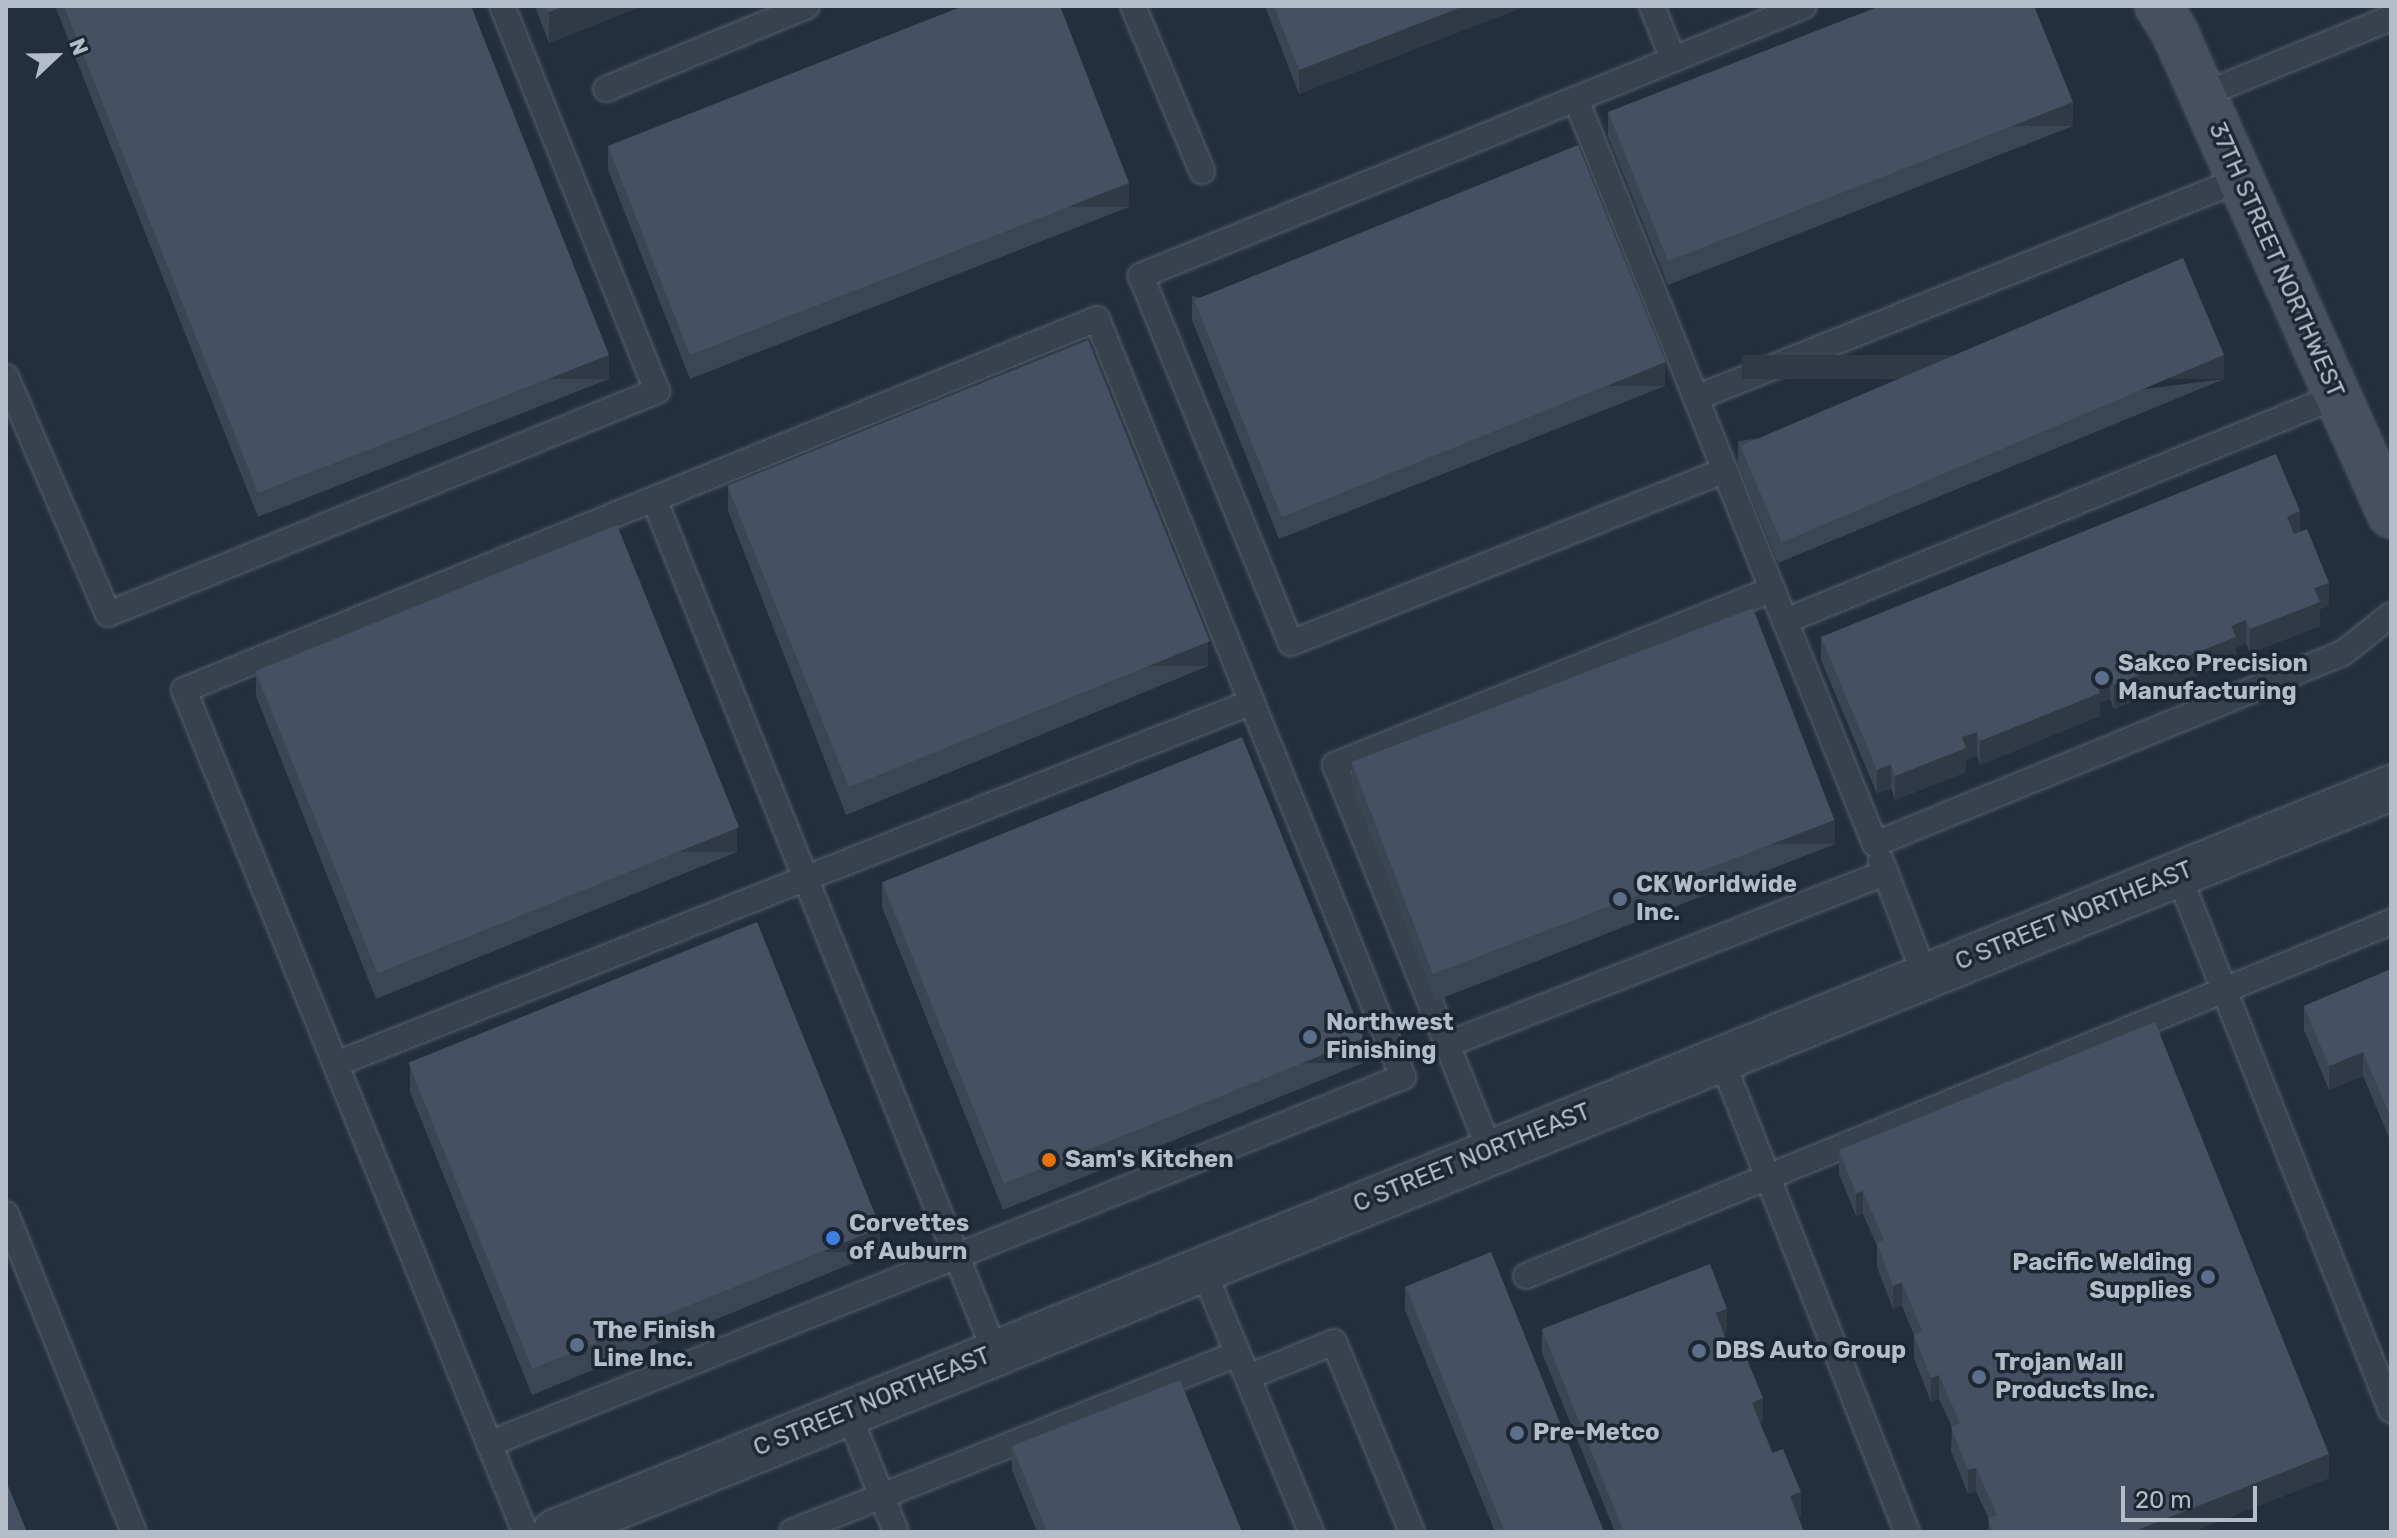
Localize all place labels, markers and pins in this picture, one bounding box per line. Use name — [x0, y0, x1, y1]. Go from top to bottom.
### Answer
place label: Sakco Precision Manufacturing — [2118, 650, 2308, 706]
marker: Sakco Precision Manufacturing — [2093, 669, 2111, 687]
place label: CK Worldwide Inc. — [1636, 871, 1797, 927]
marker: CK Worldwide Inc. — [1611, 890, 1629, 908]
place label: Northwest Finishing — [1326, 1009, 1454, 1065]
marker: Northwest Finishing — [1301, 1028, 1319, 1046]
place label: Sam's Kitchen — [1065, 1146, 1234, 1174]
marker: Sam's Kitchen — [1040, 1151, 1058, 1169]
place label: Corvettes of Auburn — [849, 1210, 969, 1266]
marker: Corvettes of Auburn — [824, 1229, 842, 1247]
place label: Pacific Welding Supplies — [2012, 1249, 2192, 1305]
marker: Pacific Welding Supplies — [2199, 1268, 2217, 1286]
place label: The Finish Line Inc. — [593, 1317, 716, 1373]
marker: The Finish Line Inc. — [568, 1336, 586, 1354]
place label: DBS Auto Group — [1715, 1337, 1907, 1365]
marker: DBS Auto Group — [1690, 1342, 1708, 1360]
place label: Trojan Wall Products Inc. — [1995, 1349, 2155, 1405]
marker: Trojan Wall Products Inc. — [1970, 1368, 1988, 1386]
place label: Pre-Metco — [1533, 1419, 1660, 1447]
marker: Pre-Metco — [1508, 1424, 1526, 1442]

